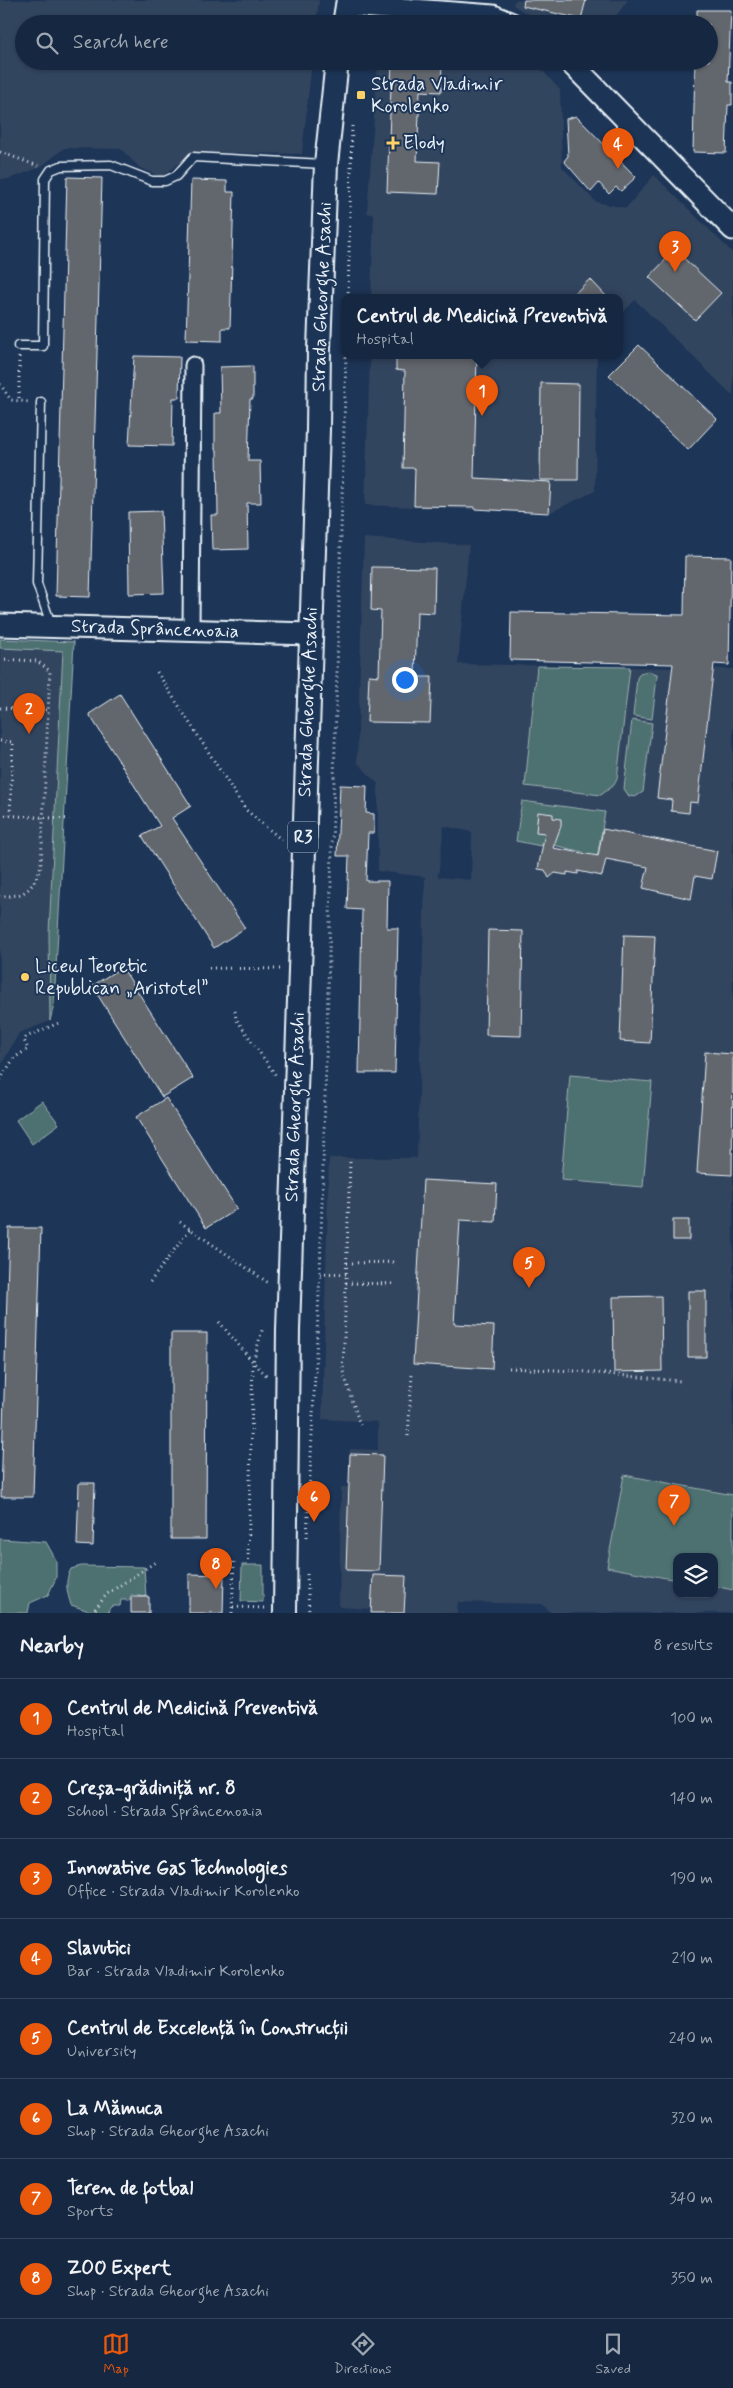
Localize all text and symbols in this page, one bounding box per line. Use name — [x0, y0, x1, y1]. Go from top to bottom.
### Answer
search box — [15, 15, 718, 70]
icon: search — [33, 29, 61, 57]
text: Search here — [73, 30, 169, 55]
place label: Strada Vladimir Korolenko — [371, 72, 503, 119]
marker: Strada Vladimir Korolenko — [355, 89, 367, 101]
pin: 4 — [602, 128, 634, 169]
place label: Elody — [403, 131, 445, 156]
marker: Elody — [387, 137, 399, 149]
street label: Strada Gheorghe Asachi — [306, 201, 341, 393]
pin: 3 — [659, 231, 691, 272]
popup — [341, 294, 623, 359]
text: Centrul de Medicină Preventivă — [357, 304, 607, 329]
text: Hospital — [357, 329, 414, 350]
pin: 1 — [466, 375, 498, 416]
street label: Strada Gheorghe Asachi — [292, 606, 327, 798]
street label: Strada Sprâncenoaia — [70, 614, 240, 644]
your location — [392, 667, 418, 693]
pin: 2 — [13, 693, 45, 734]
road number: R3 — [288, 822, 318, 852]
place label: Liceul Teoretic Republican „Aristotel” — [35, 954, 208, 1001]
marker: Liceul Teoretic Republican „Aristotel” — [19, 971, 31, 983]
street label: Strada Gheorghe Asachi — [279, 1011, 314, 1203]
pin: 5 — [513, 1247, 545, 1288]
pin: 6 — [298, 1481, 330, 1522]
pin: 7 — [658, 1485, 690, 1526]
pin: 8 — [200, 1548, 232, 1589]
map controls — [673, 1553, 718, 1598]
button: layers — [673, 1553, 718, 1598]
text: Nearby — [20, 1632, 84, 1660]
text: 8 results — [653, 1635, 713, 1656]
text: Centrul de Medicină Preventivă — [67, 1696, 318, 1721]
text: 1 — [32, 1708, 40, 1729]
text: 100 m — [670, 1708, 713, 1729]
text: Hospital — [67, 1721, 124, 1742]
text: Creșa-grădiniță nr. 8 — [67, 1776, 236, 1801]
text: 2 — [32, 1788, 40, 1809]
text: 140 m — [669, 1788, 713, 1809]
text: School · Strada Sprâncenoaia — [67, 1801, 262, 1822]
text: Innovative Gas Technologies — [67, 1856, 287, 1881]
text: 3 — [32, 1868, 40, 1889]
text: 190 m — [670, 1868, 713, 1889]
text: Office · Strada Vladimir Korolenko — [67, 1881, 299, 1902]
text: Slavutici — [67, 1936, 131, 1961]
text: 4 — [31, 1948, 41, 1969]
text: 210 m — [672, 1948, 713, 1969]
text: Bar · Strada Vladimir Korolenko — [67, 1961, 285, 1982]
text: Centrul de Excelență în Construcții — [67, 2016, 348, 2041]
text: 5 — [31, 2028, 41, 2049]
text: 240 m — [669, 2028, 713, 2049]
text: University — [67, 2041, 137, 2062]
text: La Mămuca — [67, 2096, 163, 2121]
text: 6 — [32, 2108, 40, 2129]
text: 320 m — [671, 2108, 713, 2129]
text: Shop · Strada Gheorghe Asachi — [67, 2121, 269, 2142]
text: Teren de fotbal — [67, 2176, 193, 2201]
text: 7 — [31, 2188, 41, 2209]
text: 340 m — [669, 2188, 713, 2209]
text: Sports — [67, 2201, 113, 2222]
text: ZOO Expert — [67, 2256, 171, 2281]
text: 8 — [31, 2268, 41, 2289]
text: 350 m — [671, 2268, 713, 2289]
text: Shop · Strada Gheorghe Asachi — [67, 2281, 269, 2302]
tab: Map — [102, 2330, 130, 2378]
tab: Directions — [334, 2330, 392, 2378]
tab: Saved — [596, 2330, 631, 2378]

